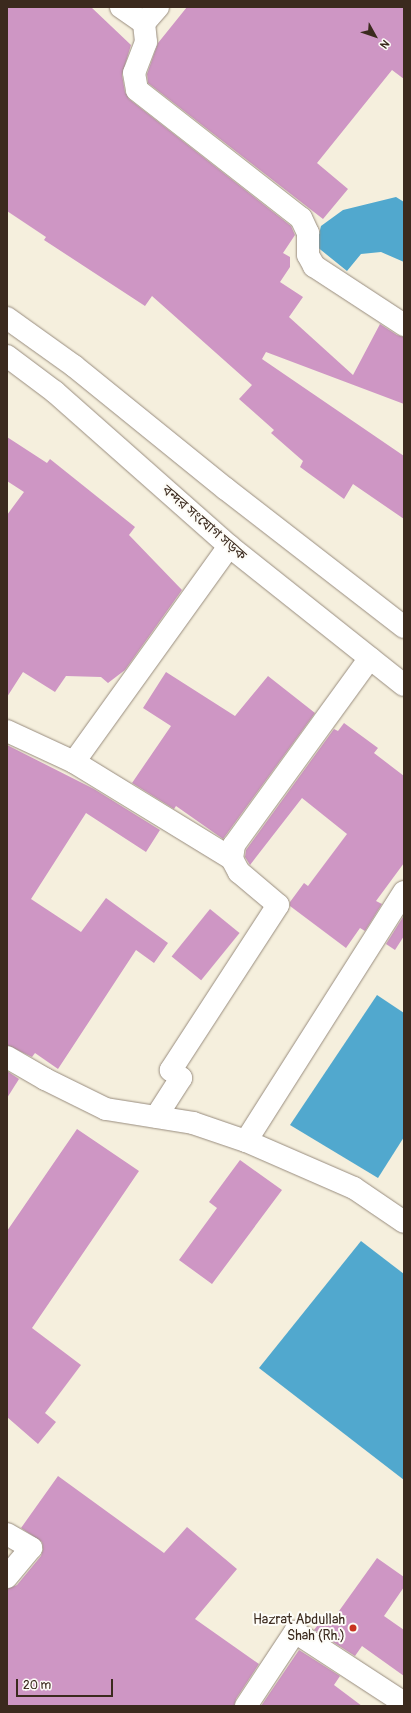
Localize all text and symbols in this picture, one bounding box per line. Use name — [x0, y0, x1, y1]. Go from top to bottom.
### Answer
north arrow — [355, 16, 395, 56]
text: N — [377, 37, 392, 51]
street label: বন্দর সংযোগ সড়ক — [158, 482, 250, 564]
place label: Hazrat Abdullah Shah (Rh.) — [253, 1612, 345, 1644]
marker: Hazrat Abdullah Shah (Rh.) — [348, 1623, 358, 1633]
scale bar — [18, 1671, 115, 1697]
text: 20 m — [23, 1678, 51, 1693]

